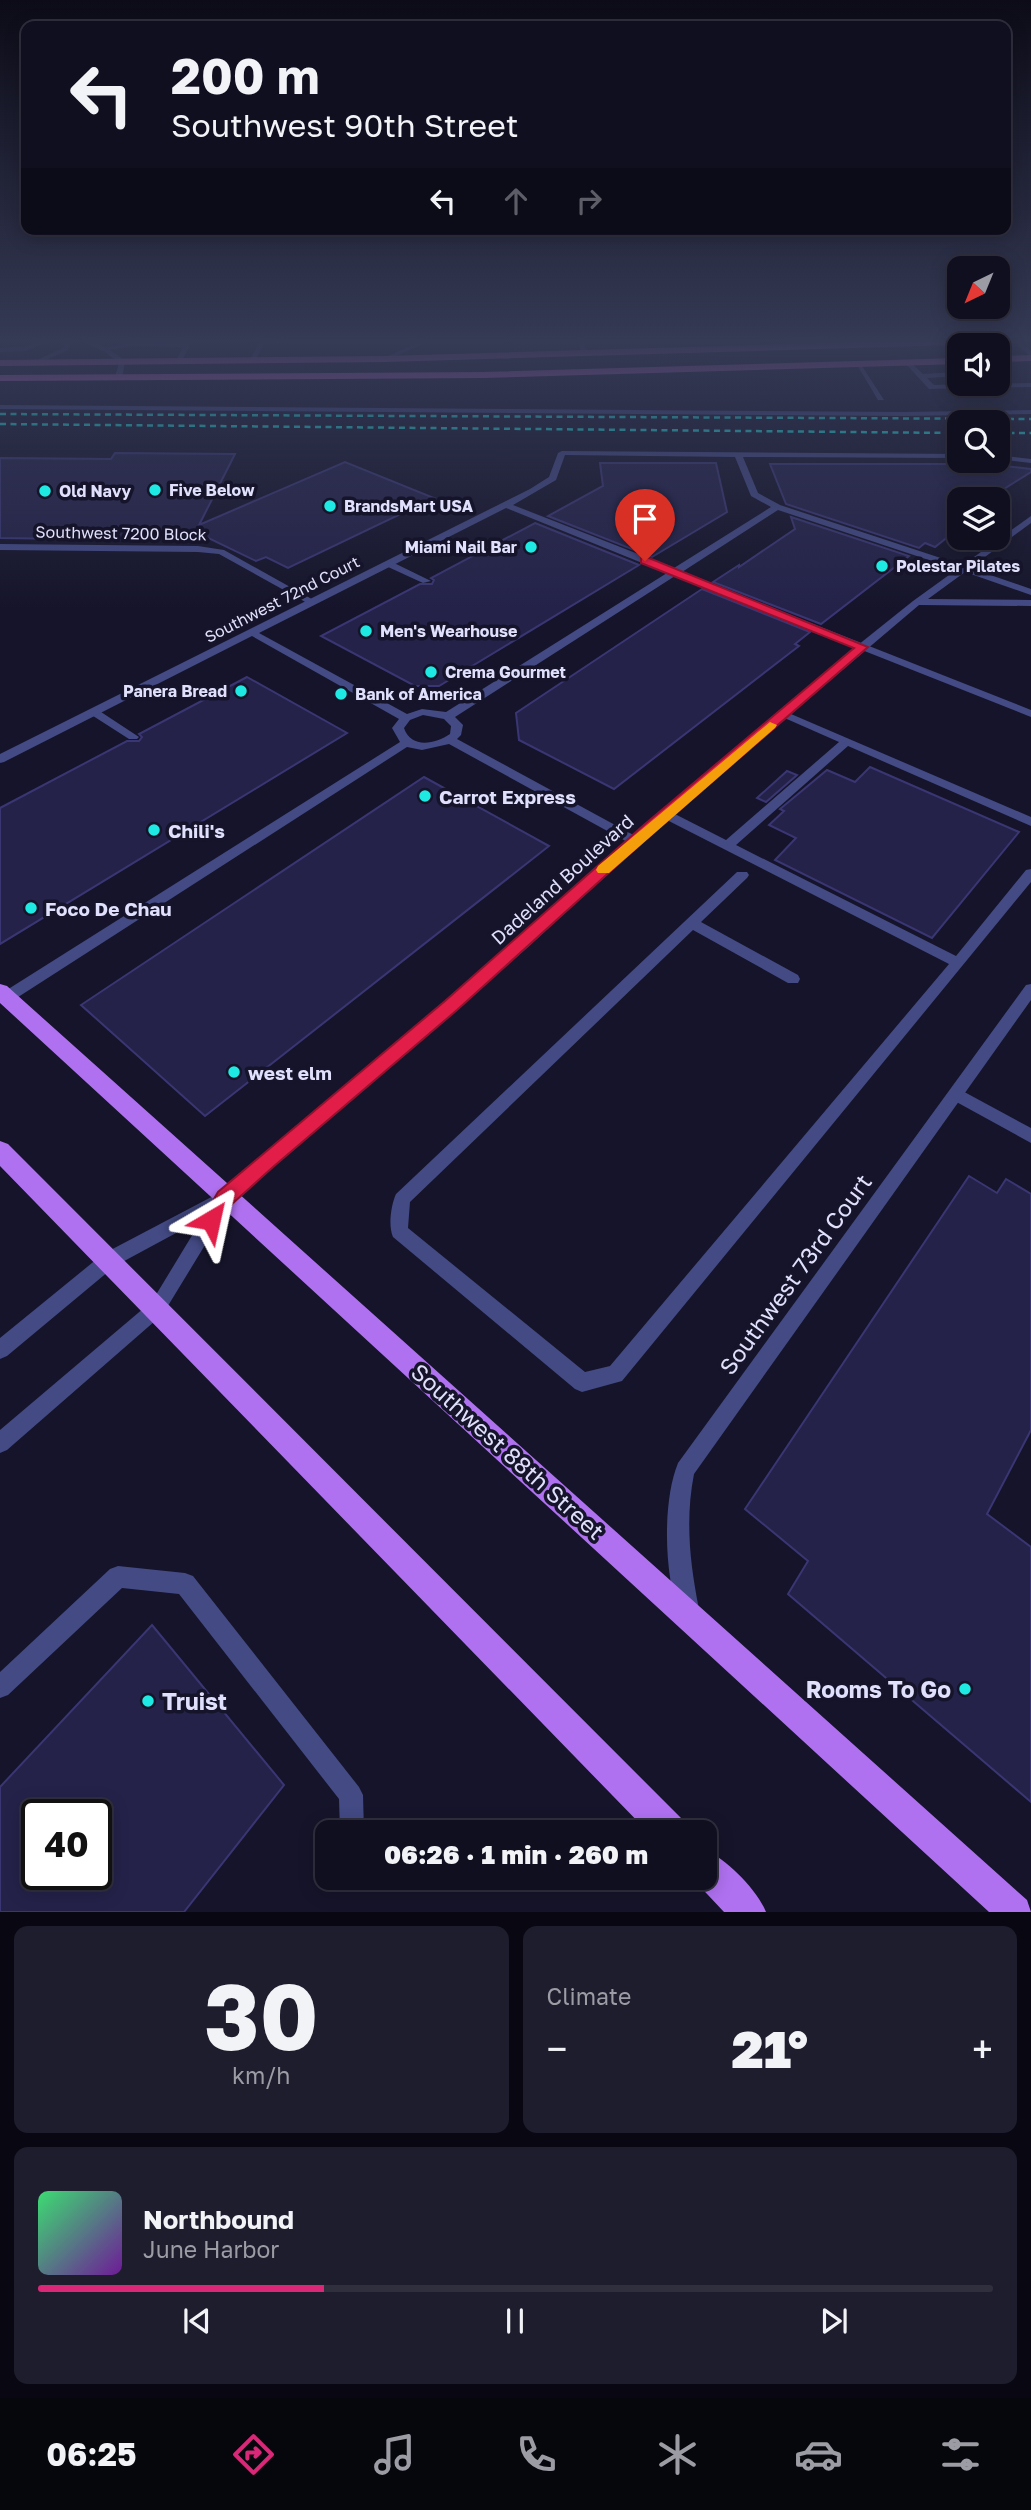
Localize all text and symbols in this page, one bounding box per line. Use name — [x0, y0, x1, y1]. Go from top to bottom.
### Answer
text: 200 m — [171, 46, 320, 105]
icon: left — [56, 49, 147, 140]
text: Southwest 90th Street — [171, 106, 519, 144]
icon: left — [424, 182, 462, 220]
icon: ahead — [497, 182, 535, 220]
icon: right — [570, 182, 608, 220]
north arrow — [947, 256, 1010, 318]
map controls — [947, 256, 1010, 550]
button: sound — [947, 333, 1010, 396]
button: search — [947, 410, 1010, 473]
place label: Five Below — [169, 480, 255, 500]
place label: Old Navy — [59, 481, 132, 501]
marker: Five Below — [147, 482, 163, 498]
marker: Old Navy — [37, 483, 53, 499]
button: layers — [947, 487, 1010, 550]
pin — [615, 489, 675, 561]
place label: BrandsMart USA — [344, 496, 474, 516]
marker: BrandsMart USA — [322, 498, 338, 514]
icon: arrive — [626, 500, 664, 538]
street label: Southwest 7200 Block — [35, 522, 207, 544]
place label: Miami Nail Bar — [405, 537, 517, 557]
marker: Miami Nail Bar — [523, 539, 539, 555]
street label: Southwest 72nd Court — [201, 551, 363, 647]
place label: Polestar Pilates — [896, 556, 1020, 576]
marker: Polestar Pilates — [874, 558, 890, 574]
place label: Men's Wearhouse — [380, 621, 517, 641]
marker: Men's Wearhouse — [358, 623, 374, 639]
place label: Crema Gourmet — [445, 662, 566, 682]
marker: Crema Gourmet — [423, 664, 439, 680]
place label: Panera Bread — [123, 681, 227, 701]
marker: Panera Bread — [233, 683, 249, 699]
place label: Bank of America — [355, 684, 482, 704]
marker: Bank of America — [333, 686, 349, 702]
place label: Carrot Express — [439, 785, 576, 808]
marker: Carrot Express — [417, 788, 433, 804]
street label: Dadeland Boulevard — [486, 809, 638, 949]
place label: Chili's — [168, 819, 225, 842]
marker: Chili's — [146, 822, 162, 838]
place label: Foco De Chau — [45, 897, 171, 920]
marker: Foco De Chau — [23, 900, 39, 916]
place label: west elm — [248, 1061, 332, 1084]
marker: west elm — [226, 1064, 242, 1080]
street label: Southwest 73rd Court — [713, 1168, 877, 1380]
position arrow — [174, 1183, 248, 1257]
street label: Southwest 88th Street — [406, 1357, 610, 1545]
place label: Rooms To Go — [806, 1675, 951, 1703]
marker: Rooms To Go — [957, 1681, 973, 1697]
place label: Truist — [162, 1687, 227, 1715]
marker: Truist — [140, 1693, 156, 1709]
speed limit sign: 40 — [21, 1799, 112, 1890]
text: 06:26 · 1 min · 260 m — [384, 1839, 648, 1870]
text: 30 — [204, 1961, 319, 2070]
text: Climate — [547, 1982, 631, 2010]
text: 21° — [731, 2017, 808, 2079]
text: − — [547, 2026, 567, 2071]
text: + — [972, 2026, 993, 2071]
text: km/h — [232, 2061, 291, 2089]
text: Northbound — [143, 2204, 294, 2235]
text: June Harbor — [143, 2235, 279, 2263]
icon: previous — [178, 2302, 216, 2340]
icon: pause — [496, 2302, 534, 2340]
icon: next — [815, 2302, 853, 2340]
icon: directions — [229, 2430, 278, 2479]
icon: music — [370, 2430, 419, 2479]
icon: phone — [512, 2430, 561, 2479]
icon: climate — [653, 2430, 702, 2479]
icon: car — [794, 2430, 843, 2479]
icon: filters — [936, 2430, 985, 2479]
text: 06:25 — [46, 2435, 137, 2473]

